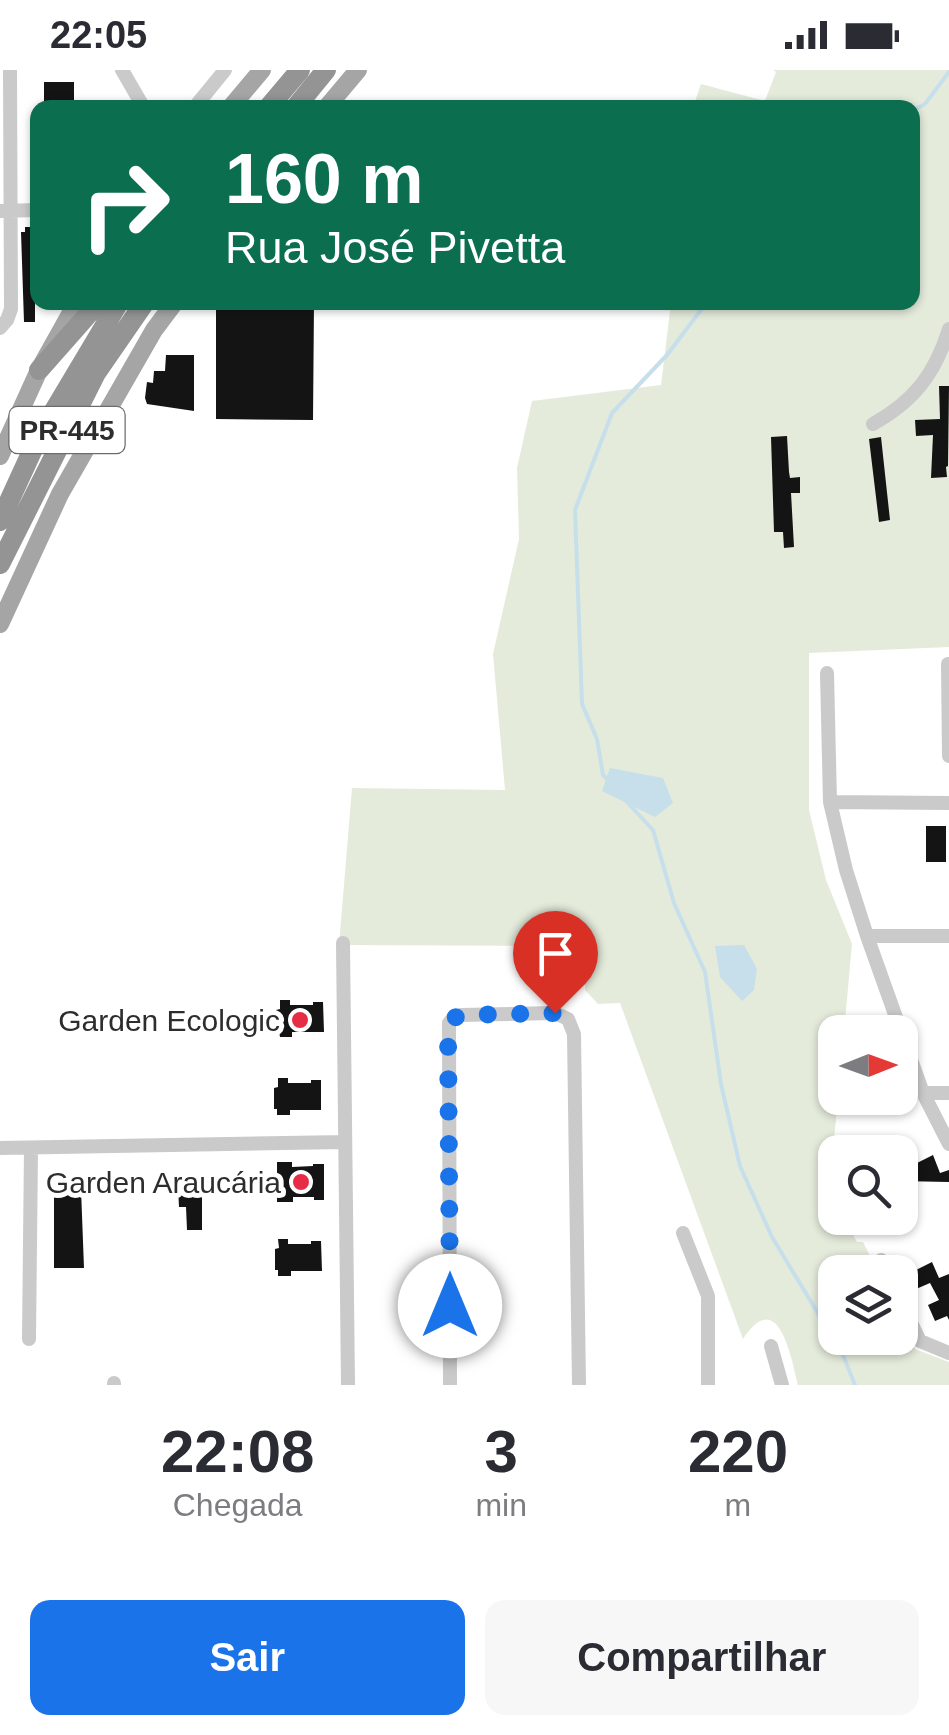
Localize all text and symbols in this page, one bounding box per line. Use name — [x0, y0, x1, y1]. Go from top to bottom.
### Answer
text: 22:05 — [50, 14, 147, 56]
icon: right — [60, 140, 190, 270]
text: 160 m — [225, 140, 423, 218]
text: Rua José Pivetta — [225, 222, 565, 273]
road number: PR-445 — [10, 407, 124, 453]
pin — [513, 911, 598, 1014]
icon: arrive — [528, 926, 583, 981]
place label: Garden Ecologic — [58, 1004, 280, 1037]
marker: Garden Ecologic — [289, 1009, 311, 1031]
north arrow — [818, 1015, 918, 1115]
map controls — [818, 1015, 918, 1355]
button: search — [818, 1135, 918, 1235]
place label: Garden Araucária — [46, 1166, 281, 1199]
marker: Garden Araucária — [290, 1171, 312, 1193]
position arrow — [398, 1254, 502, 1358]
button: layers — [818, 1255, 918, 1355]
text: 22:08 — [161, 1418, 314, 1485]
text: 3 — [484, 1418, 518, 1485]
text: 220 — [688, 1418, 788, 1485]
text: Chegada — [173, 1487, 303, 1523]
text: min — [475, 1487, 527, 1523]
text: m — [725, 1487, 751, 1523]
button: Sair — [30, 1600, 465, 1715]
button: Compartilhar — [485, 1600, 919, 1715]

